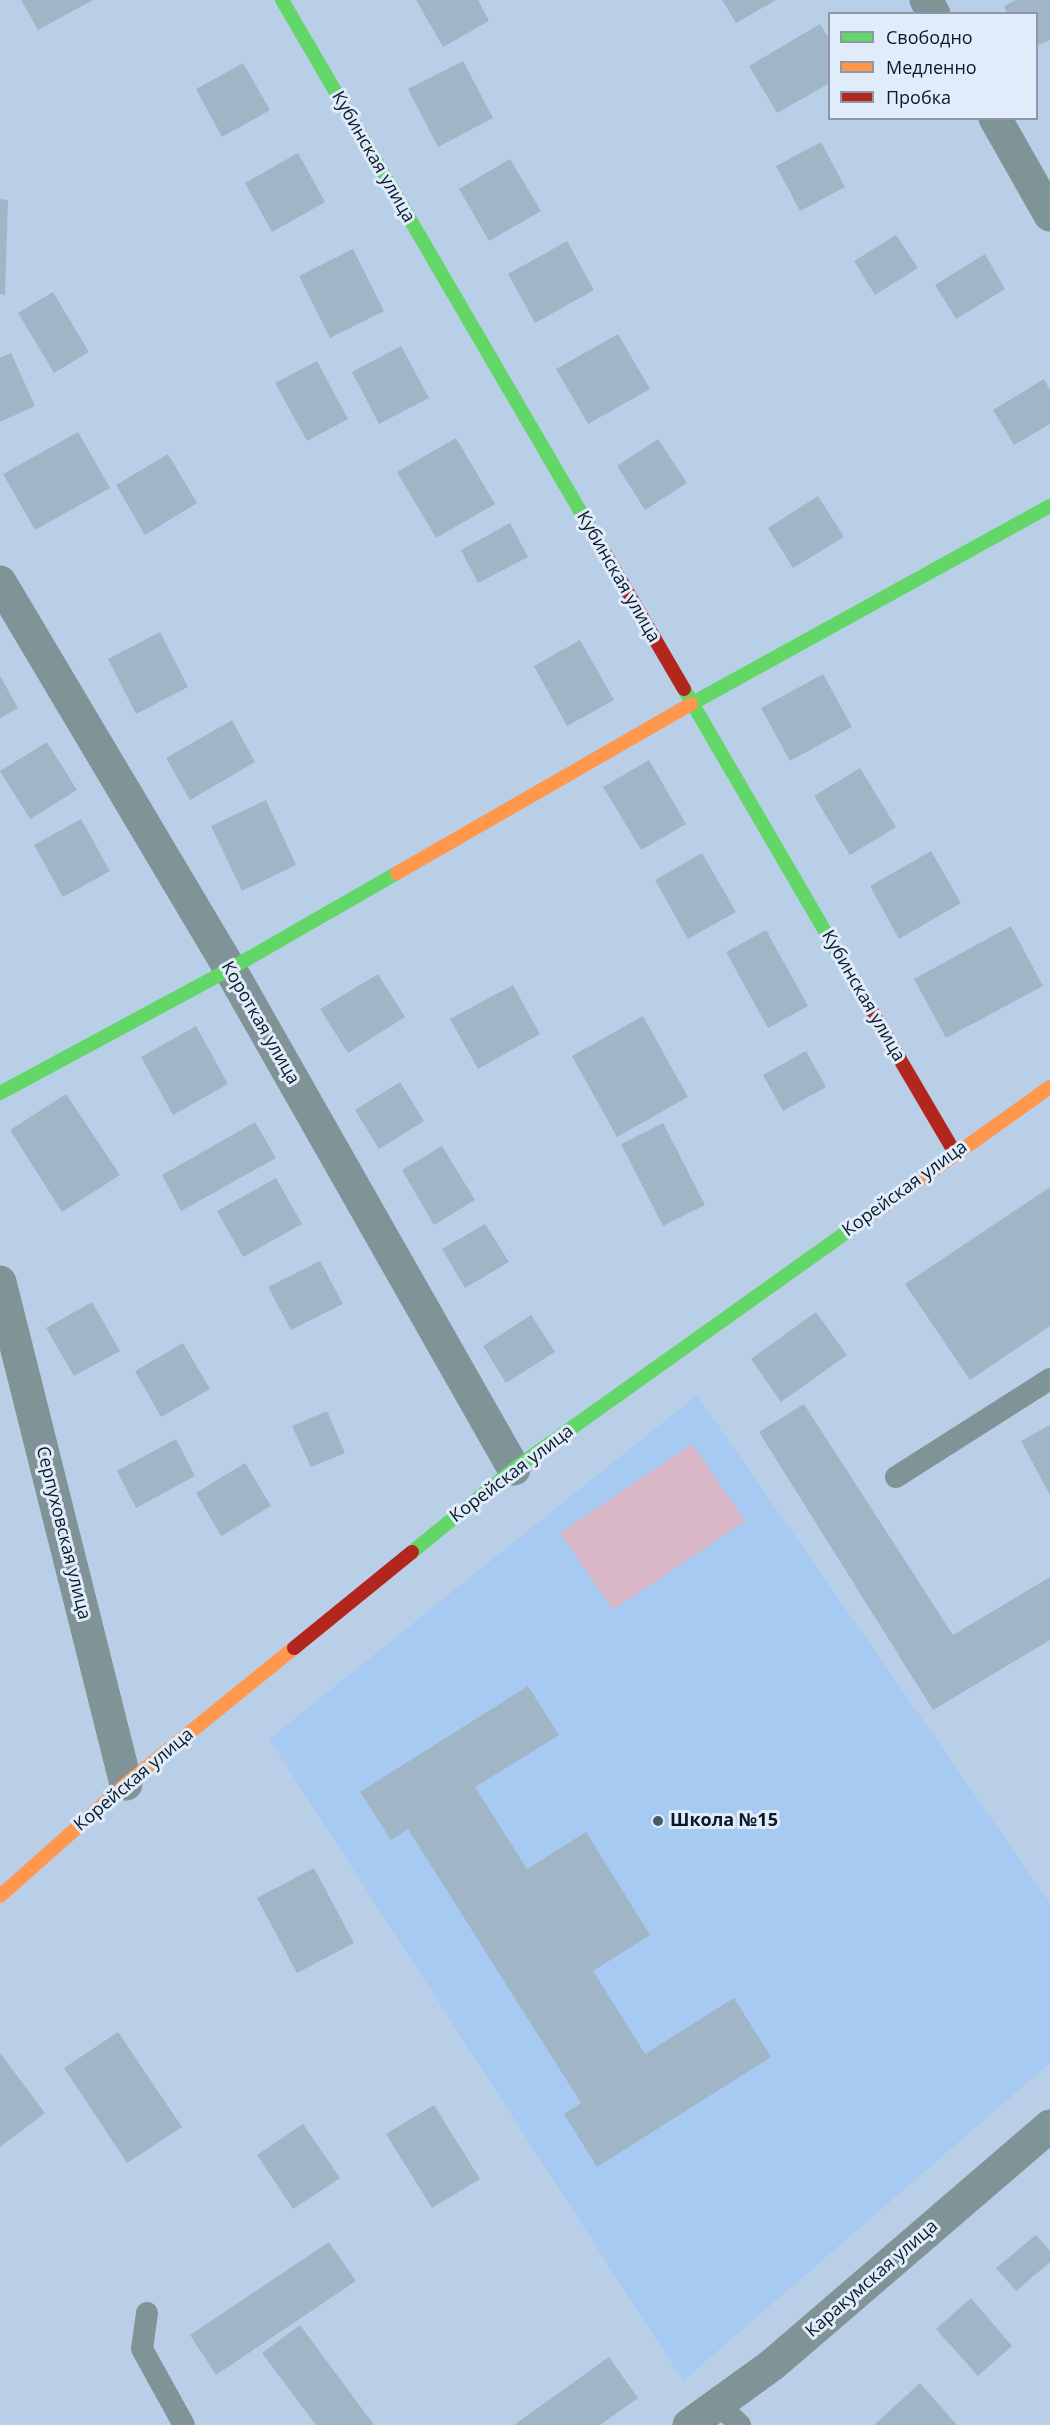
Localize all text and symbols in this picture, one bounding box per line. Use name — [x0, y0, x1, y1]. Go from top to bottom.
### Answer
legend — [828, 12, 1038, 120]
text: Свободно — [886, 25, 973, 49]
text: Медленно — [886, 55, 977, 79]
text: Пробка — [886, 85, 951, 109]
street label: Кубинская улица — [327, 87, 419, 227]
street label: Кубинская улица — [572, 507, 664, 647]
street label: Кубинская улица — [817, 926, 909, 1066]
street label: Короткая улица — [216, 958, 304, 1088]
street label: Корейская улица — [838, 1136, 972, 1242]
street label: Корейская улица — [446, 1421, 578, 1527]
street label: Серпуховская улица — [31, 1444, 95, 1622]
street label: Корейская улица — [70, 1724, 198, 1836]
place label: Школа №15 — [670, 1810, 778, 1832]
marker: Школа №15 — [651, 1814, 665, 1828]
street label: Каракумская улица — [801, 2216, 943, 2342]

